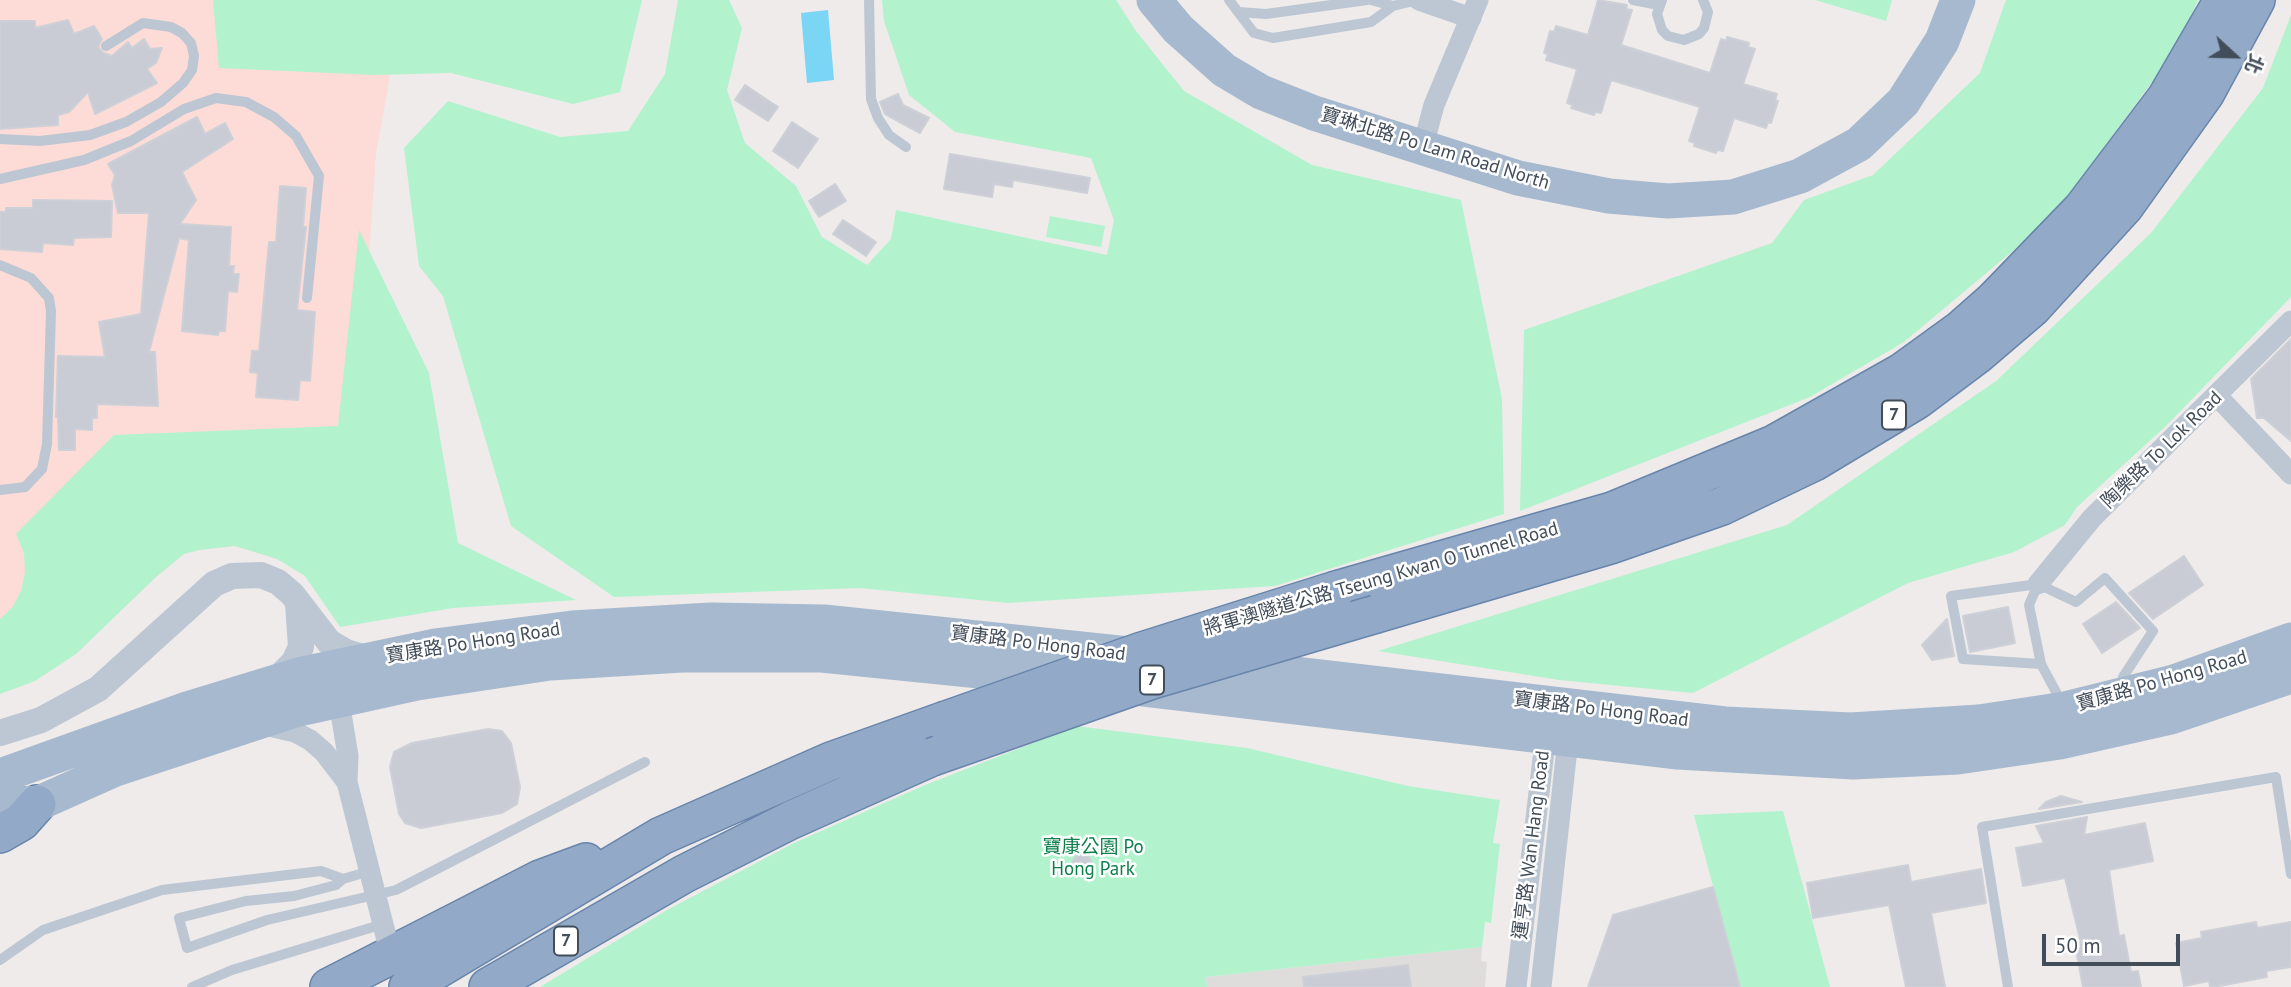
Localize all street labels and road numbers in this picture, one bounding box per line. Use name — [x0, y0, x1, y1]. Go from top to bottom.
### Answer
street label: 寶琳北路 Po Lam Road North — [1318, 103, 1552, 195]
street label: 陶樂路 To Lok Road — [2097, 387, 2227, 513]
road number: 7 — [1882, 400, 1906, 430]
street label: 將軍澳隧道公路 Tseung Kwan O Tunnel Road — [1201, 517, 1561, 641]
street label: 寶康路 Po Hong Road — [384, 618, 562, 668]
street label: 寶康路 Po Hong Road — [949, 622, 1127, 666]
street label: 寶康路 Po Hong Road — [2074, 646, 2250, 716]
road number: 7 — [1140, 666, 1164, 694]
street label: 寶康路 Po Hong Road — [1512, 688, 1690, 732]
street label: 運亨路 Wan Hang Road — [1509, 749, 1555, 941]
road number: 7 — [554, 926, 578, 956]

